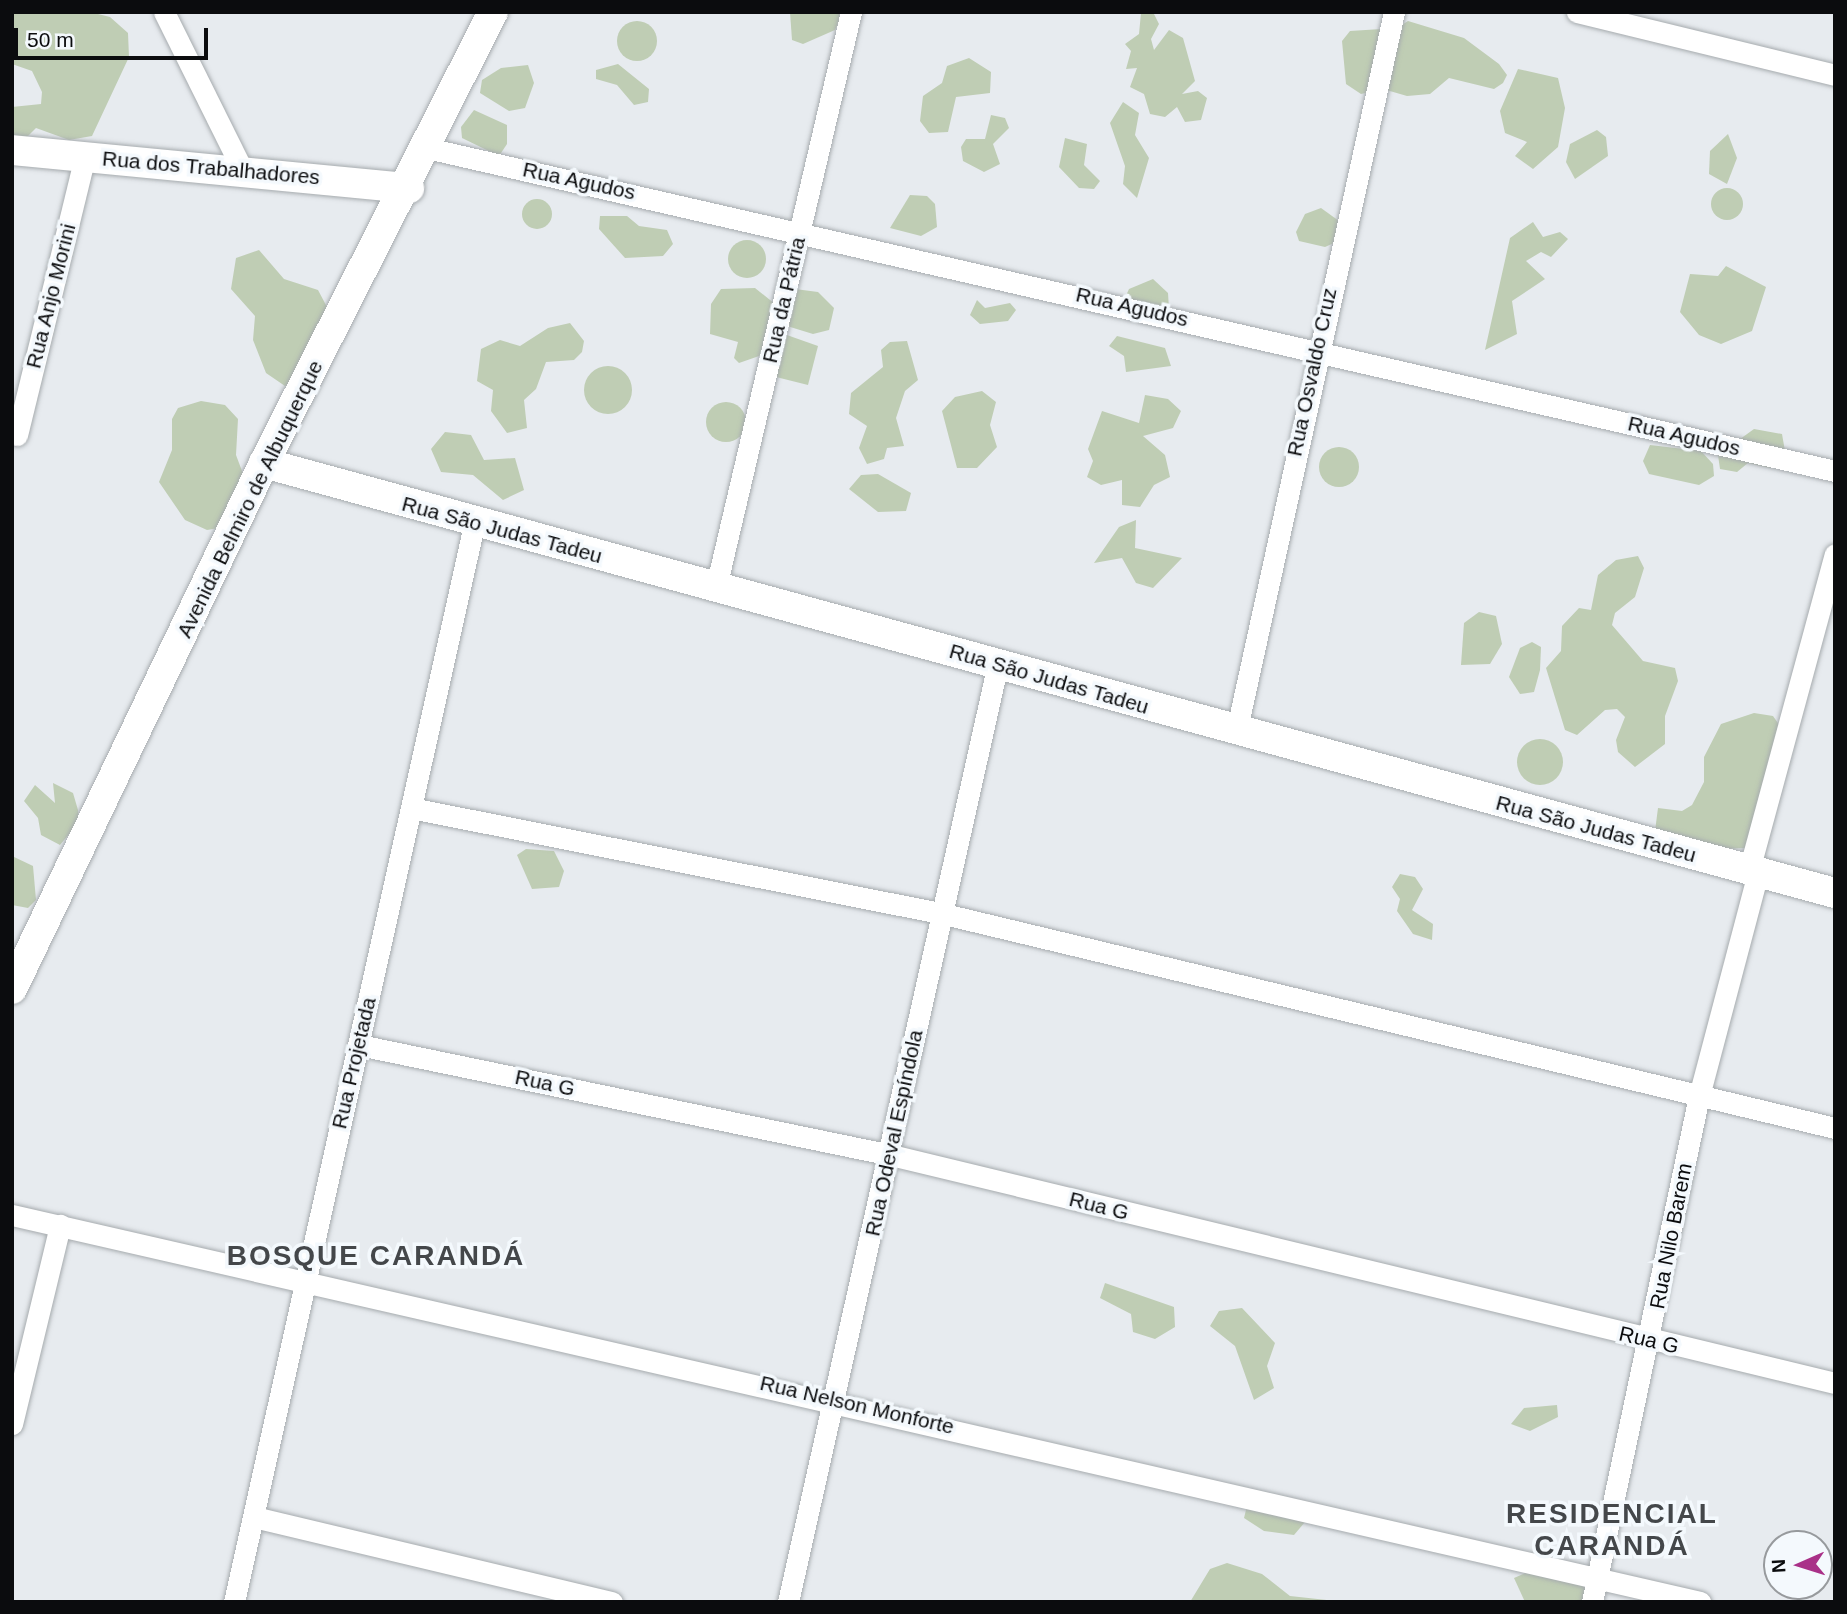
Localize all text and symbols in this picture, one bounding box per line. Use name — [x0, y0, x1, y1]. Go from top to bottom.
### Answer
scale bar — [18, 14, 212, 58]
text: 50 m — [27, 28, 74, 51]
street label: Rua dos Trabalhadores — [101, 146, 321, 190]
street label: Rua Agudos — [520, 157, 638, 205]
street label: Rua Anjo Morini — [21, 220, 81, 372]
street label: Rua da Pátria — [757, 235, 811, 365]
street label: Rua Agudos — [1073, 282, 1191, 332]
street label: Rua Osvaldo Cruz — [1282, 285, 1342, 459]
street label: Avenida Belmiro de Albuquerque — [171, 356, 329, 642]
street label: Rua Agudos — [1625, 411, 1743, 461]
street label: Rua São Judas Tadeu — [399, 491, 605, 569]
street label: Rua São Judas Tadeu — [946, 638, 1152, 720]
street label: Rua São Judas Tadeu — [1493, 790, 1699, 868]
street label: Rua Projetada — [327, 995, 381, 1131]
street label: Rua Odeval Espíndola — [860, 1028, 928, 1238]
street label: Rua G — [513, 1064, 577, 1102]
street label: Rua Nilo Barem — [1644, 1161, 1698, 1311]
street label: Rua G — [1067, 1186, 1131, 1226]
district label: BOSQUE CARANDÁ — [228, 1239, 524, 1273]
street label: Rua G — [1617, 1321, 1681, 1359]
street label: Rua Nelson Monforte — [757, 1370, 957, 1440]
district label: RESIDENCIAL CARANDÁ — [1507, 1497, 1717, 1563]
north arrow — [1763, 1530, 1833, 1600]
text: N — [1768, 1559, 1789, 1573]

